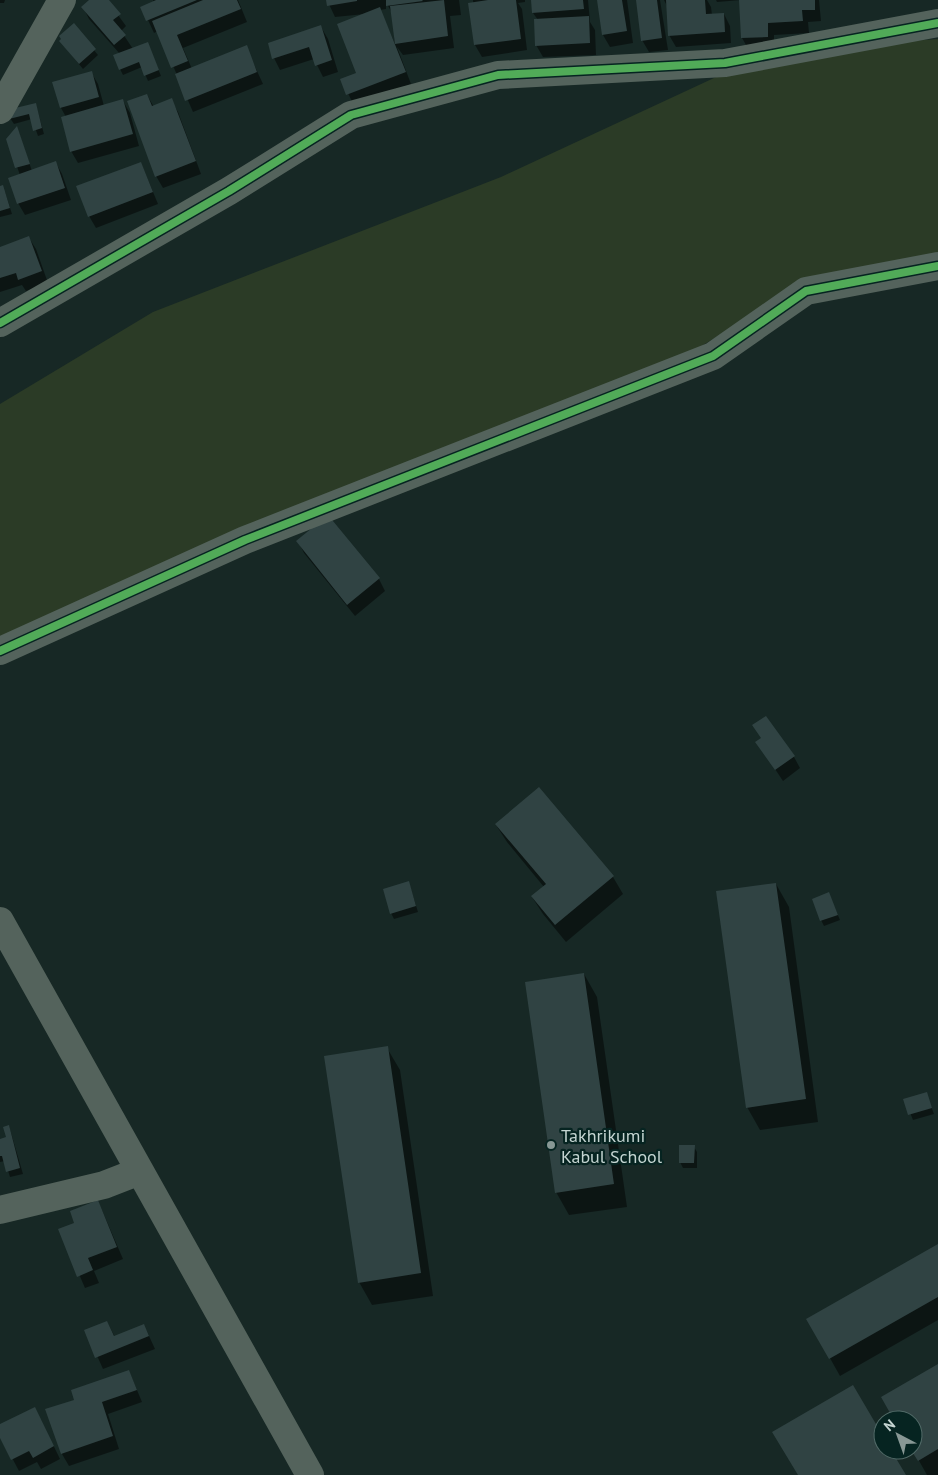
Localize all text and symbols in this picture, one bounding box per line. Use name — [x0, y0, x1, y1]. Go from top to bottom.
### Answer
place label: Takhrikumi Kabul School — [561, 1124, 663, 1168]
marker: Takhrikumi Kabul School — [545, 1139, 557, 1151]
north arrow — [873, 1410, 923, 1460]
text: N — [880, 1415, 899, 1435]

